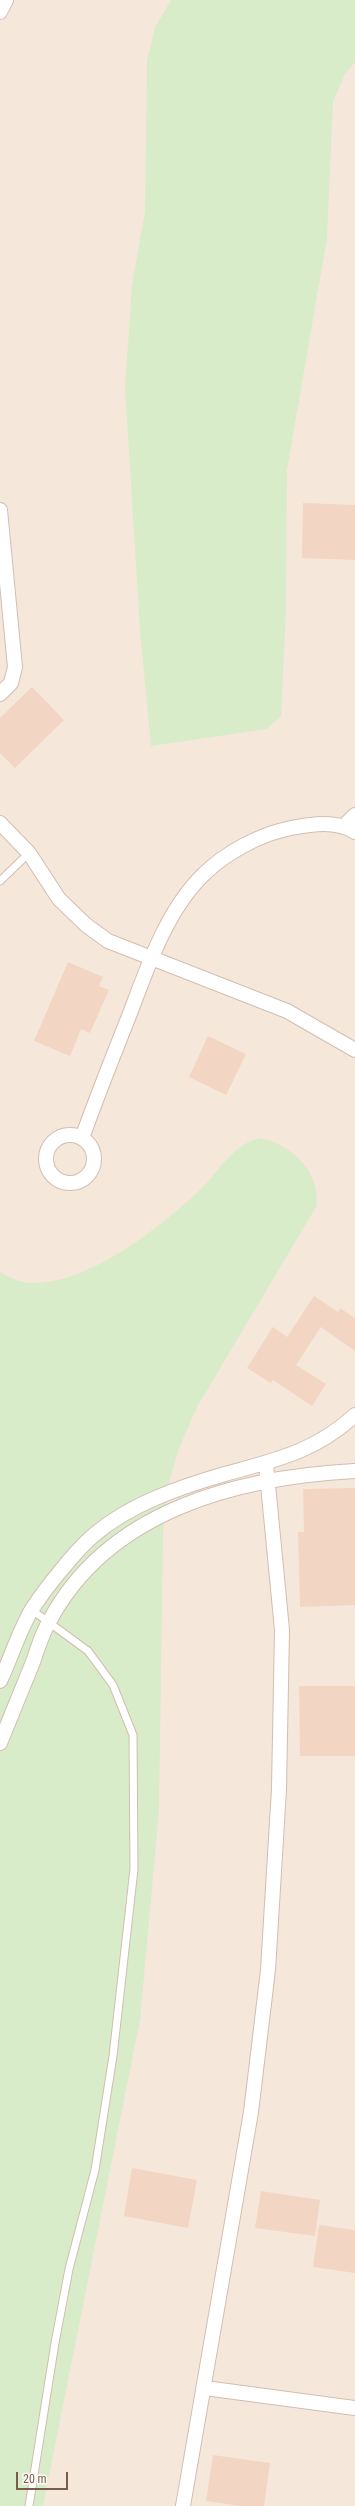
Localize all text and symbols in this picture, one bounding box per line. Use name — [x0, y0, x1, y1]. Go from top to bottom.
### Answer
scale bar — [18, 2464, 70, 2490]
text: 20 m — [23, 2472, 47, 2486]

